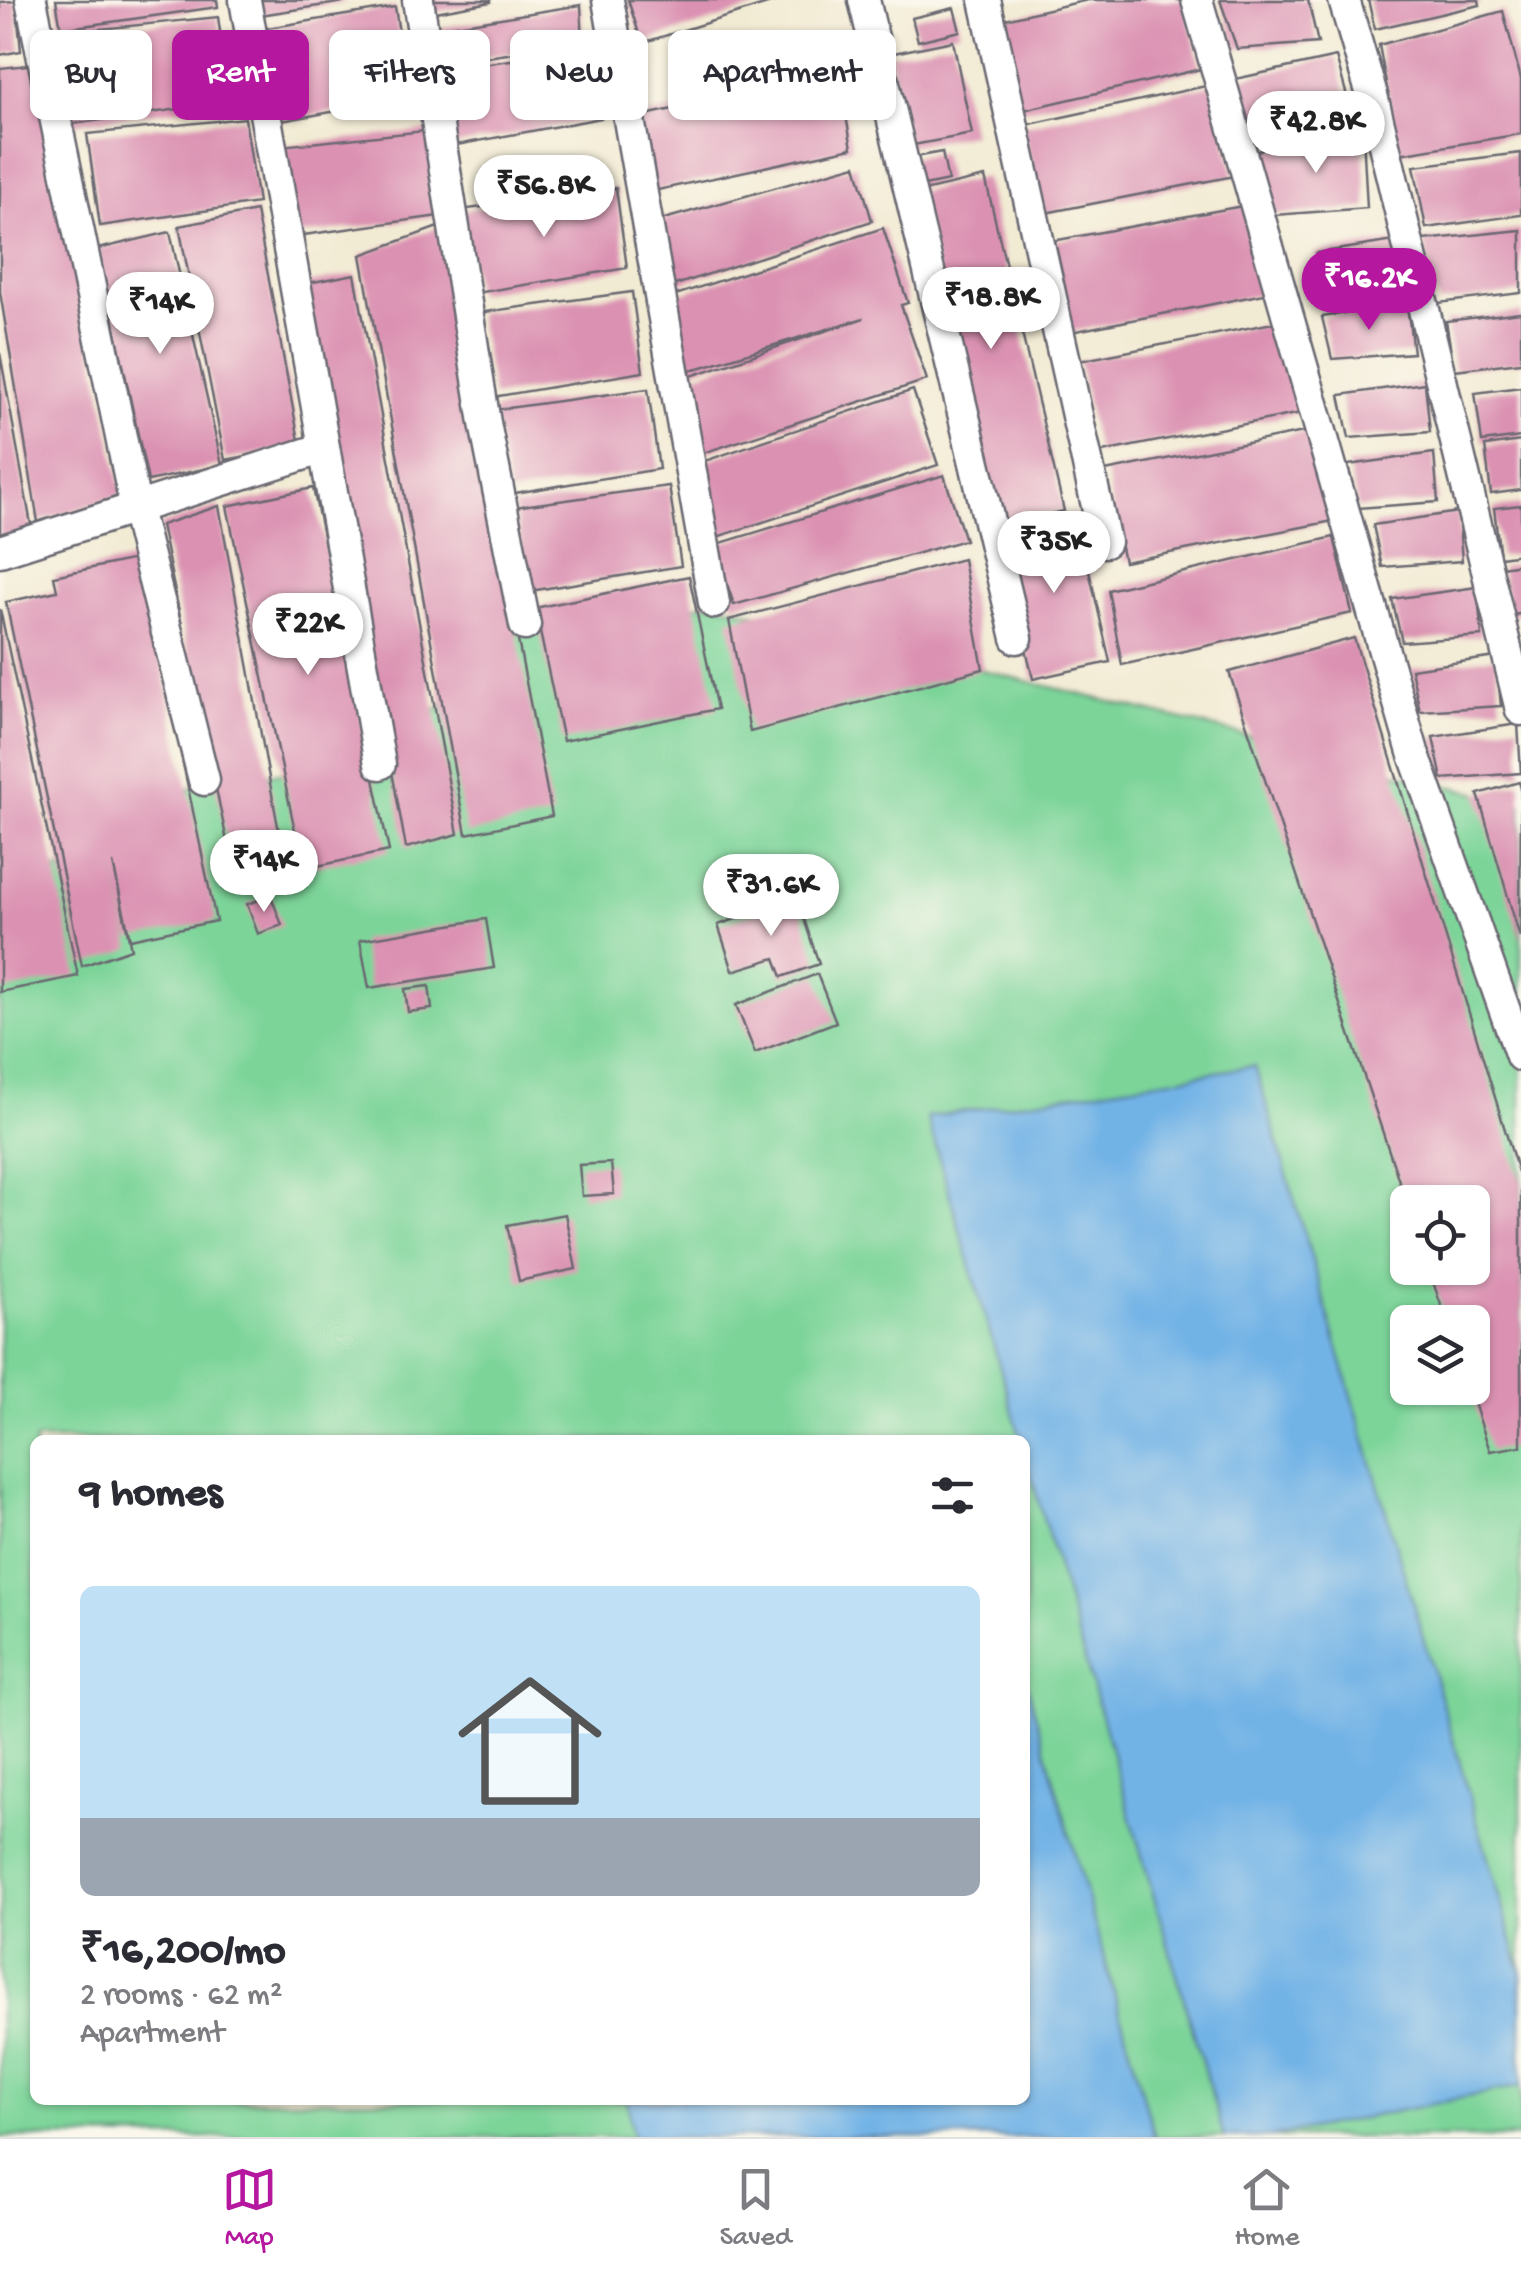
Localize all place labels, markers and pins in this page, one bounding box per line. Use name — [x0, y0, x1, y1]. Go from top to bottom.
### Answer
pin: ₹42.8K — [1235, 91, 1397, 176]
pin: ₹56.8K — [463, 155, 625, 240]
pin: ₹16.2K — [1288, 248, 1450, 333]
pin: ₹18.8K — [910, 267, 1072, 352]
pin: ₹14K — [101, 272, 219, 357]
pin: ₹35K — [995, 511, 1113, 596]
pin: ₹22K — [249, 593, 367, 678]
pin: ₹14K — [205, 830, 323, 915]
pin: ₹31.6K — [690, 854, 852, 939]

